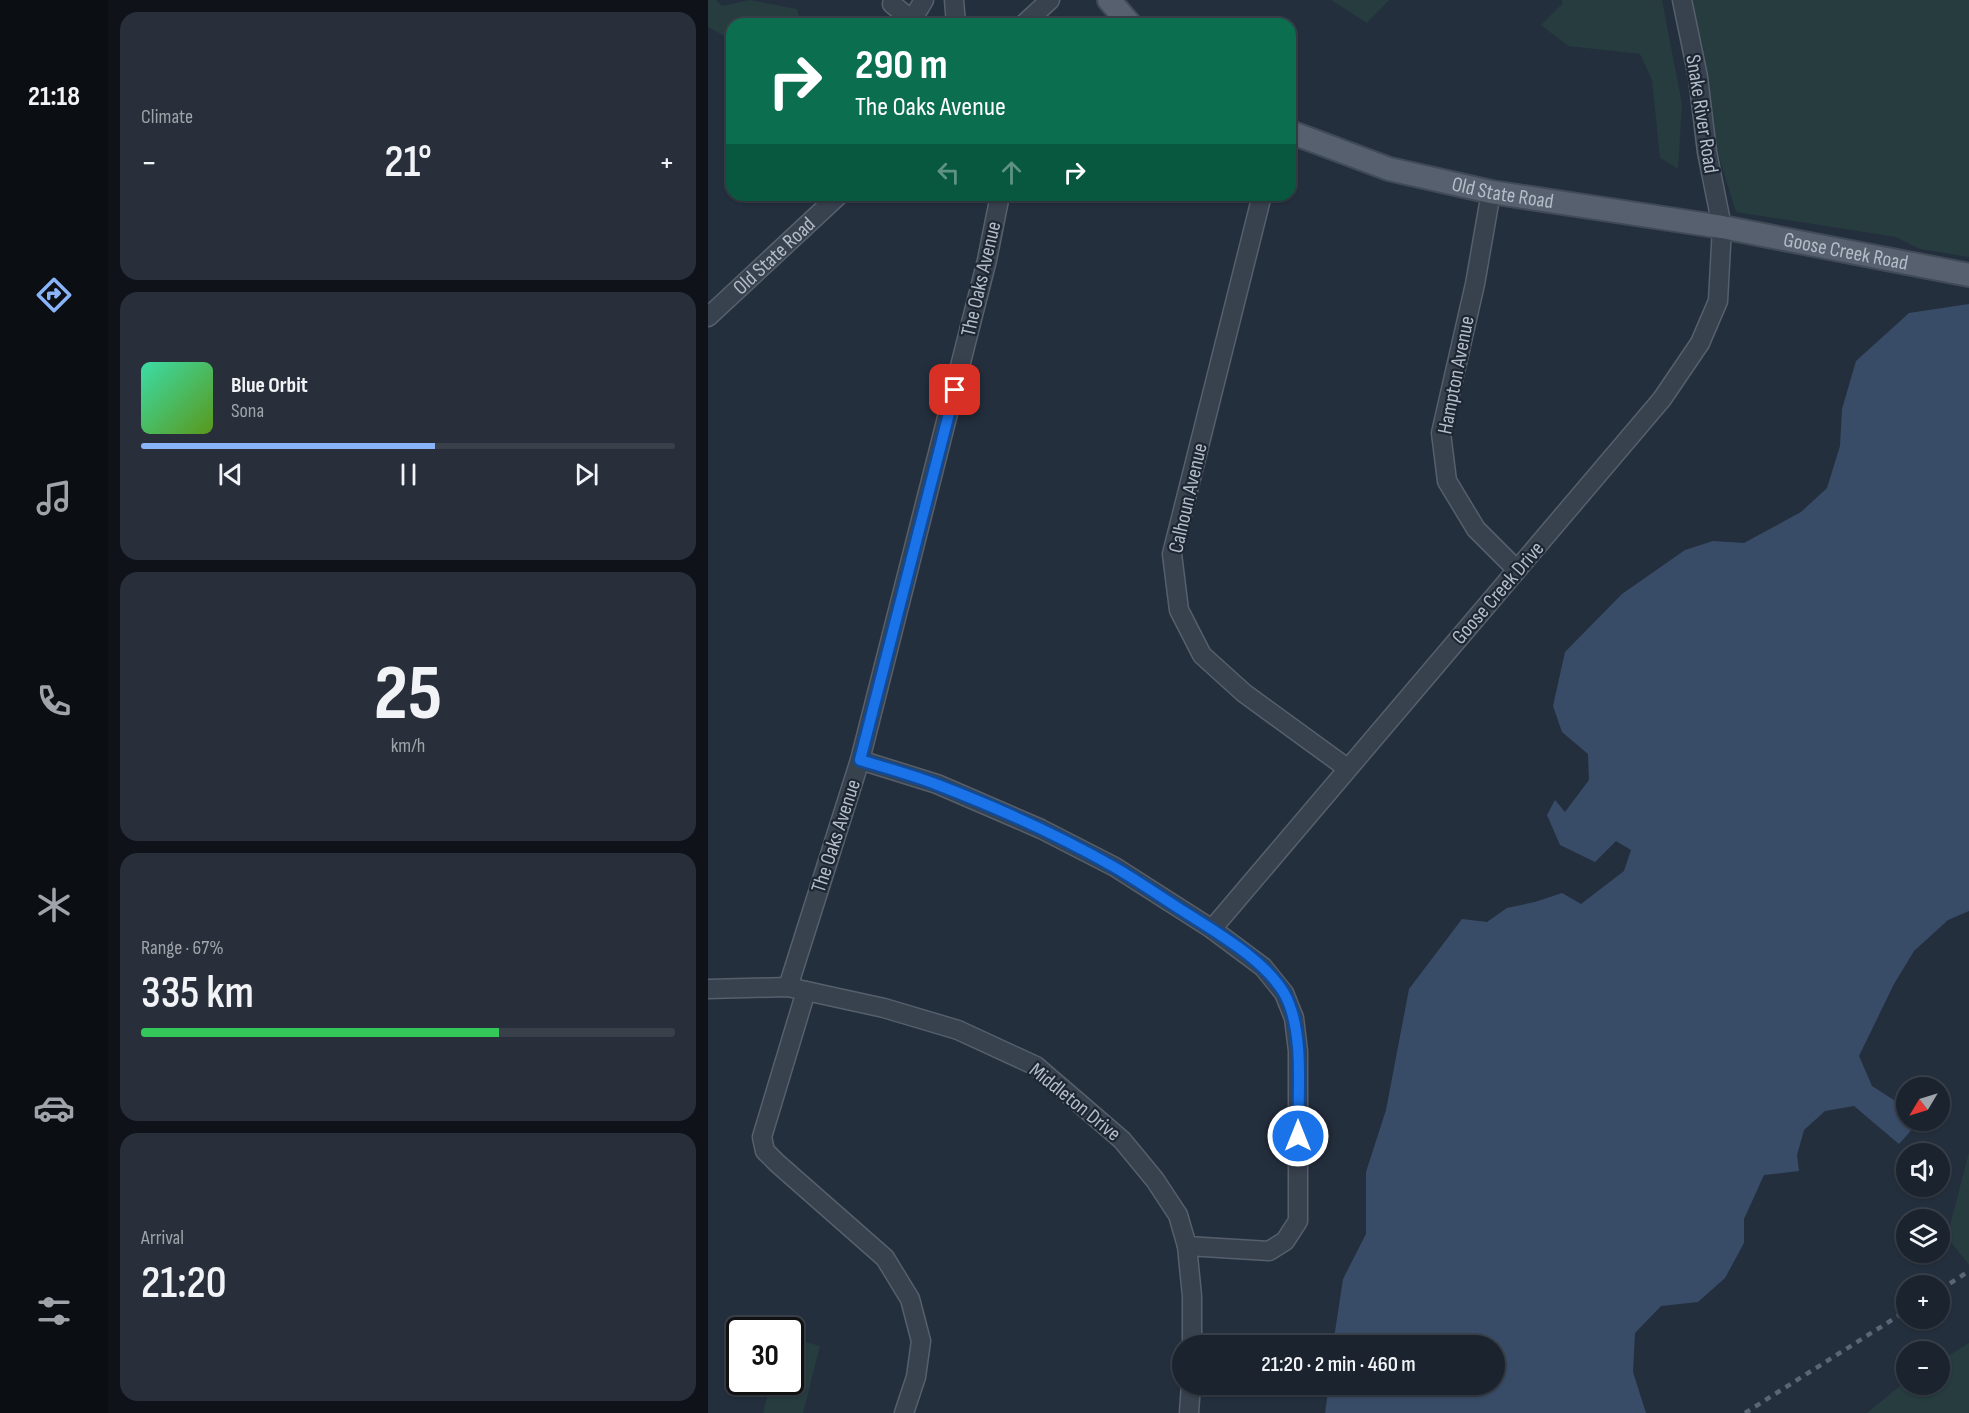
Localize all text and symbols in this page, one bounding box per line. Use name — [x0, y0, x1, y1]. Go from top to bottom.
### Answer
text: 290 m — [855, 40, 948, 91]
icon: right — [756, 42, 834, 120]
street label: Snake River Road — [1680, 53, 1724, 175]
text: 21:18 — [28, 81, 80, 113]
text: The Oaks Avenue — [855, 91, 1006, 123]
text: Climate — [141, 105, 193, 129]
text: 21° — [384, 135, 432, 190]
text: − — [141, 143, 157, 183]
text: + — [659, 143, 675, 183]
icon: left — [932, 156, 965, 189]
icon: ahead — [995, 156, 1028, 189]
icon: right — [1058, 156, 1091, 189]
street label: Old State Road — [1450, 171, 1555, 214]
street label: Old State Road — [728, 211, 820, 300]
street label: The Oaks Avenue — [956, 219, 1006, 339]
street label: Goose Creek Road — [1781, 227, 1910, 275]
icon: directions — [33, 274, 75, 316]
street label: Hampton Avenue — [1432, 314, 1480, 436]
pin — [929, 364, 980, 415]
text: Blue Orbit — [231, 372, 308, 399]
icon: arrive — [938, 373, 971, 406]
text: Sona — [231, 399, 264, 423]
street label: Calhoun Avenue — [1163, 441, 1213, 555]
icon: previous — [214, 458, 247, 491]
icon: pause — [392, 458, 425, 491]
icon: next — [570, 458, 603, 491]
icon: music — [33, 477, 75, 519]
street label: Goose Creek Drive — [1447, 537, 1549, 649]
text: 25 — [374, 648, 442, 741]
icon: phone — [33, 680, 75, 722]
text: km/h — [391, 734, 425, 758]
street label: The Oaks Avenue — [806, 776, 866, 896]
icon: climate — [33, 884, 75, 926]
text: Range · 67% — [141, 936, 224, 960]
text: 335 km — [141, 966, 254, 1021]
street label: Middleton Drive — [1024, 1058, 1126, 1146]
north arrow — [1896, 1077, 1950, 1131]
map controls — [1896, 1077, 1950, 1395]
icon: car — [33, 1087, 75, 1129]
position arrow — [1266, 1104, 1330, 1168]
button: sound — [1896, 1143, 1950, 1197]
button: layers — [1896, 1209, 1950, 1263]
text: Arrival — [141, 1226, 184, 1250]
text: 21:20 — [141, 1256, 227, 1311]
button: + — [1896, 1275, 1950, 1329]
icon: filters — [33, 1290, 75, 1332]
speed limit sign: 30 — [726, 1317, 804, 1395]
button: − — [1896, 1341, 1950, 1395]
text: 21:20 · 2 min · 460 m — [1261, 1351, 1416, 1378]

